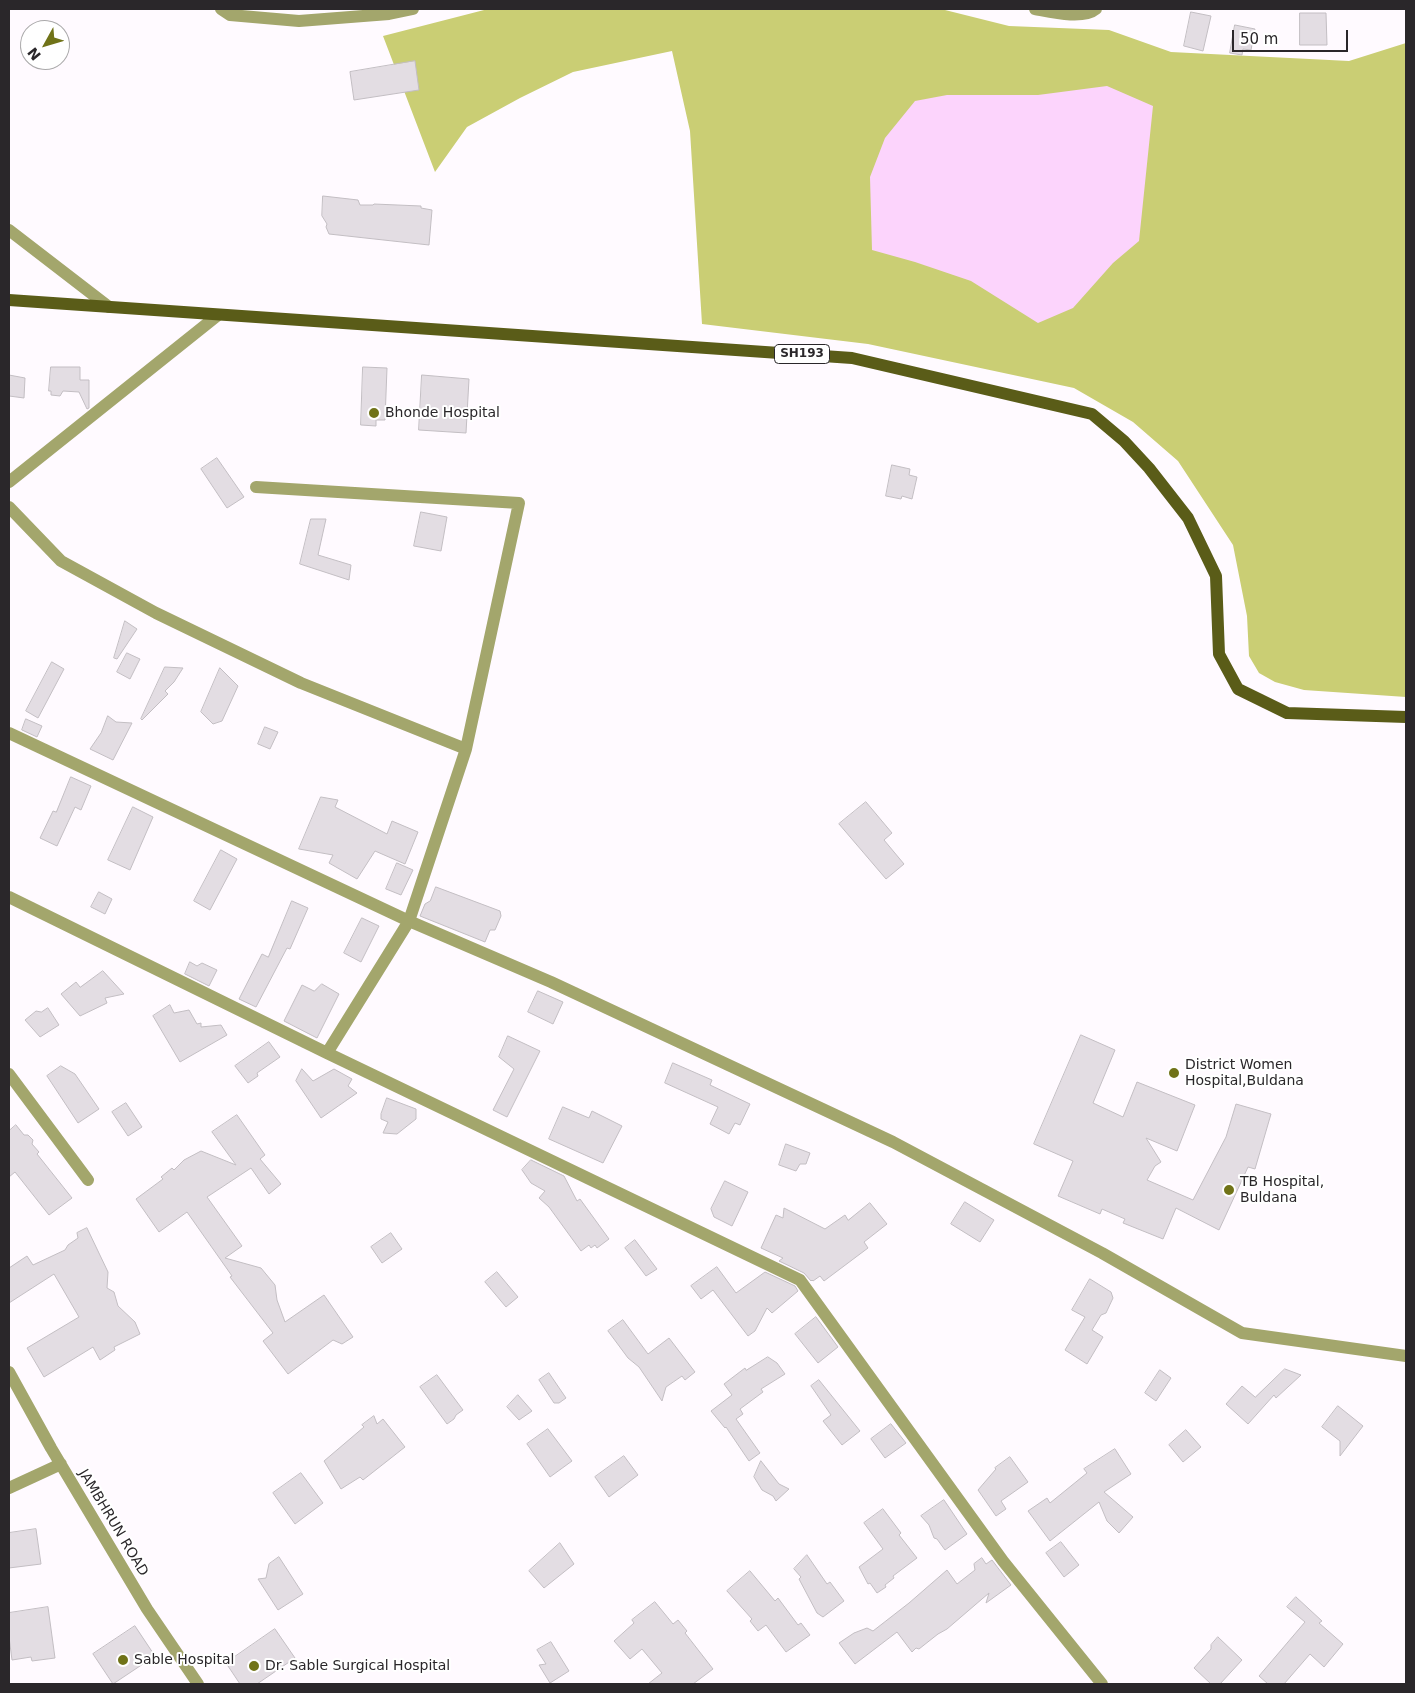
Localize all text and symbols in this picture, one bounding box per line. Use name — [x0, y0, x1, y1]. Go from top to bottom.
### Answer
north arrow — [20, 20, 70, 70]
scale bar — [1235, 20, 1351, 52]
text: 50 m — [1240, 30, 1278, 48]
text: N — [24, 44, 44, 63]
road number: SH193 — [774, 344, 830, 364]
place label: Bhonde Hospital — [385, 405, 500, 421]
marker: Bhonde Hospital — [367, 406, 381, 420]
place label: District Women Hospital,Buldana — [1185, 1057, 1304, 1090]
marker: District Women Hospital,Buldana — [1167, 1066, 1181, 1080]
place label: TB Hospital, Buldana — [1240, 1174, 1324, 1206]
marker: TB Hospital, Buldana — [1222, 1183, 1236, 1197]
street label: JAMBHRUN ROAD — [75, 1467, 151, 1579]
place label: Sable Hospital — [134, 1652, 234, 1668]
marker: Sable Hospital — [116, 1653, 130, 1667]
place label: Dr. Sable Surgical Hospital — [265, 1658, 450, 1674]
marker: Dr. Sable Surgical Hospital — [247, 1659, 261, 1673]

